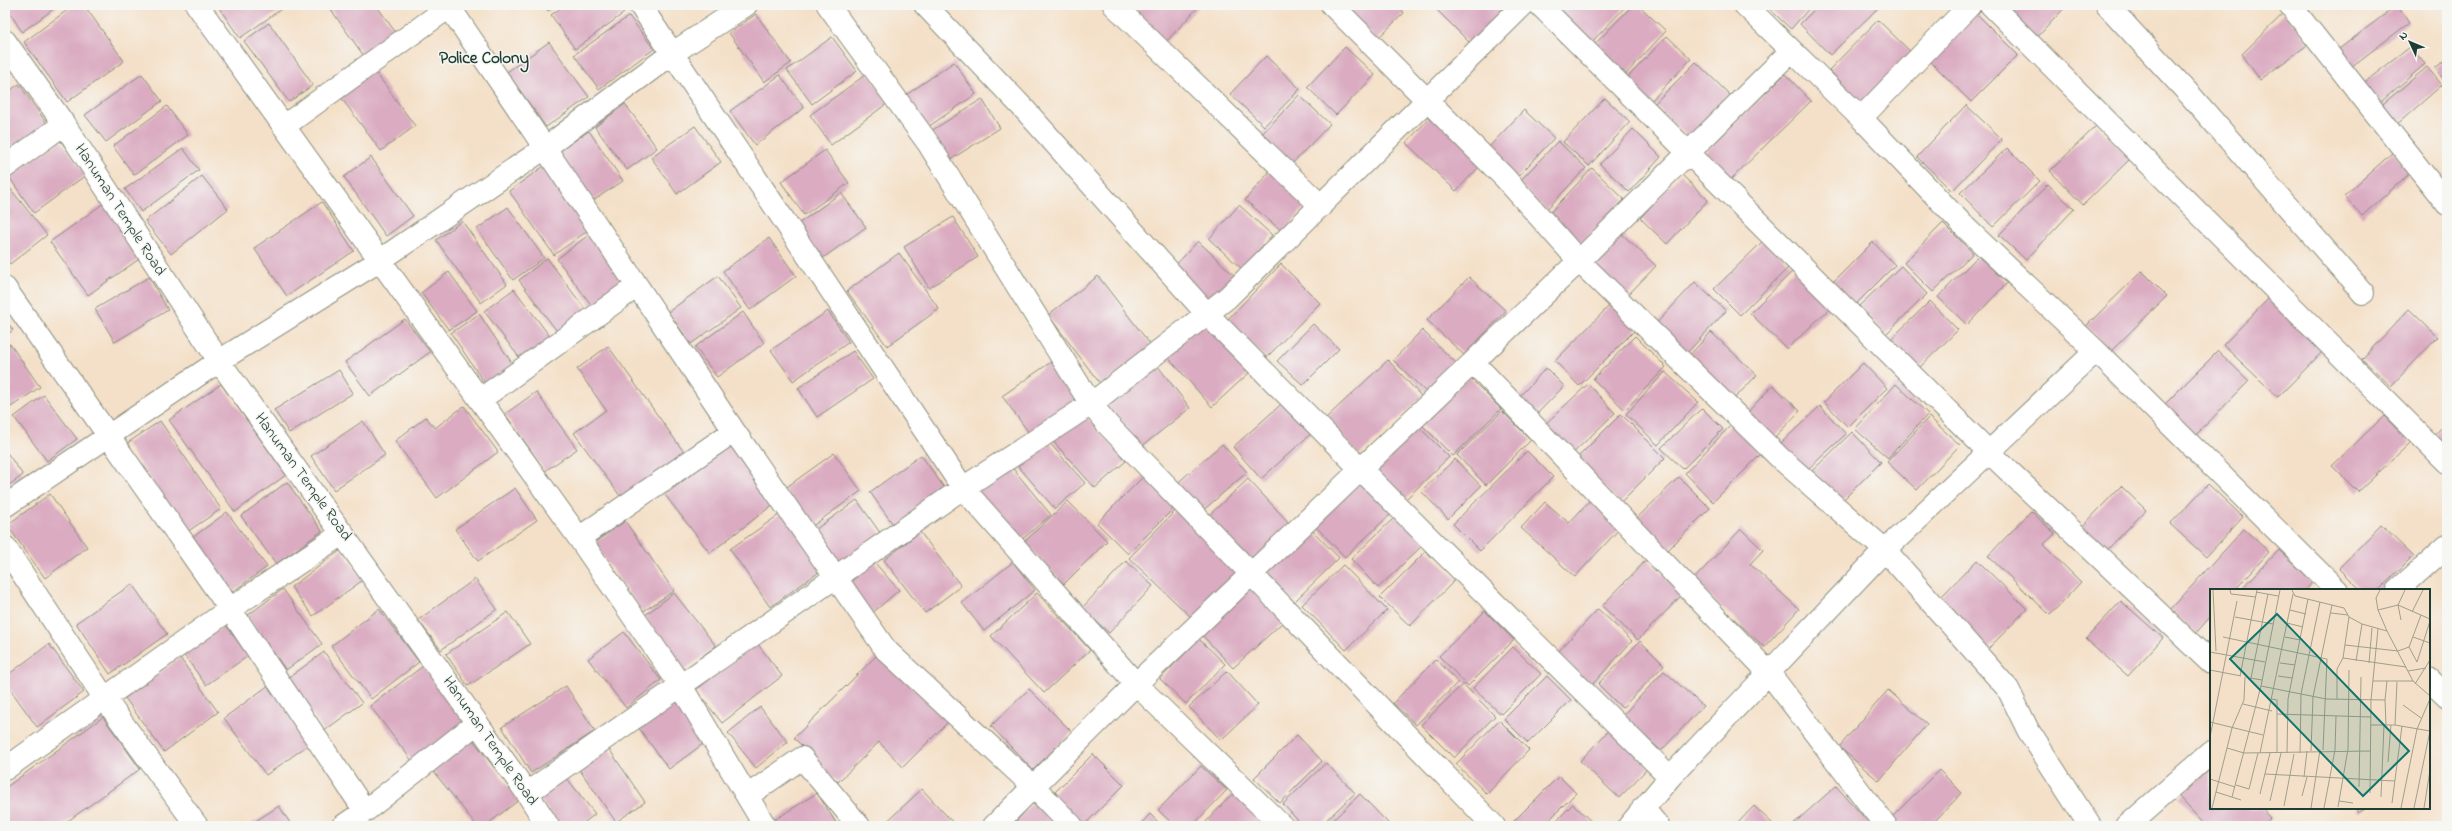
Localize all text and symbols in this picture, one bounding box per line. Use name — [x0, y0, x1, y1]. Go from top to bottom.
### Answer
north arrow — [2390, 22, 2430, 62]
text: N — [2395, 28, 2412, 44]
district label: Police Colony — [439, 46, 529, 73]
street label: Hanuman Temple Road — [68, 139, 172, 281]
street label: Hanuman Temple Road — [248, 408, 358, 546]
inset map — [2210, 589, 2430, 809]
street label: Hanuman Temple Road — [436, 671, 544, 811]

